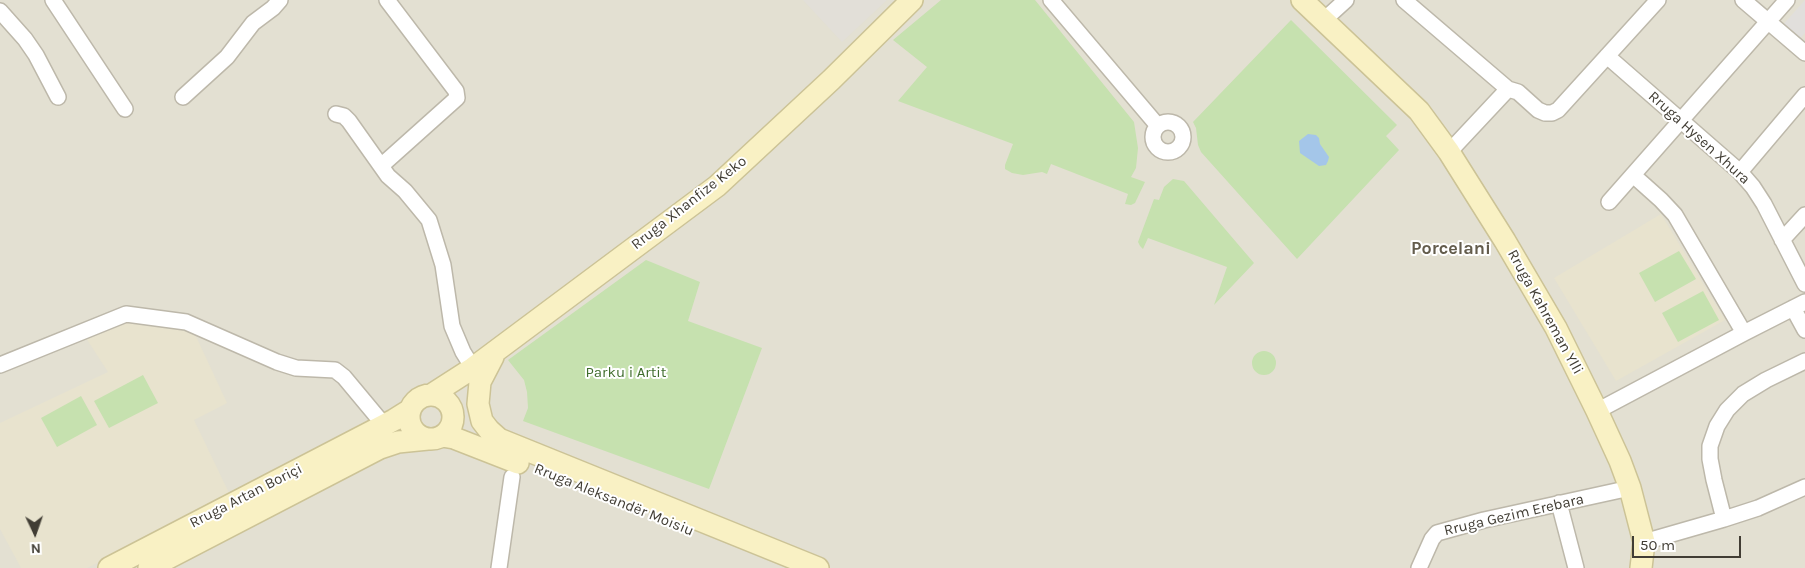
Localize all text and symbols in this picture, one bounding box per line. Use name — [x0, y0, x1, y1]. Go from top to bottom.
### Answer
street label: Rruga Hysen Xhura — [1644, 88, 1754, 188]
street label: Rruga Xhanfize Keko — [628, 152, 750, 254]
district label: Porcelani — [1411, 238, 1491, 260]
street label: Rruga Kahreman Ylli — [1503, 247, 1587, 377]
park label: Parku i Artit — [586, 364, 666, 382]
street label: Rruga Artan Boriçi — [187, 460, 305, 532]
street label: Rruga Aleksandër Moisiu — [532, 460, 696, 540]
street label: Rruga Gezim Erebara — [1442, 490, 1586, 540]
north arrow — [10, 508, 60, 558]
scale bar — [1635, 526, 1744, 558]
text: 50 m — [1640, 536, 1675, 554]
text: N — [30, 540, 41, 557]

